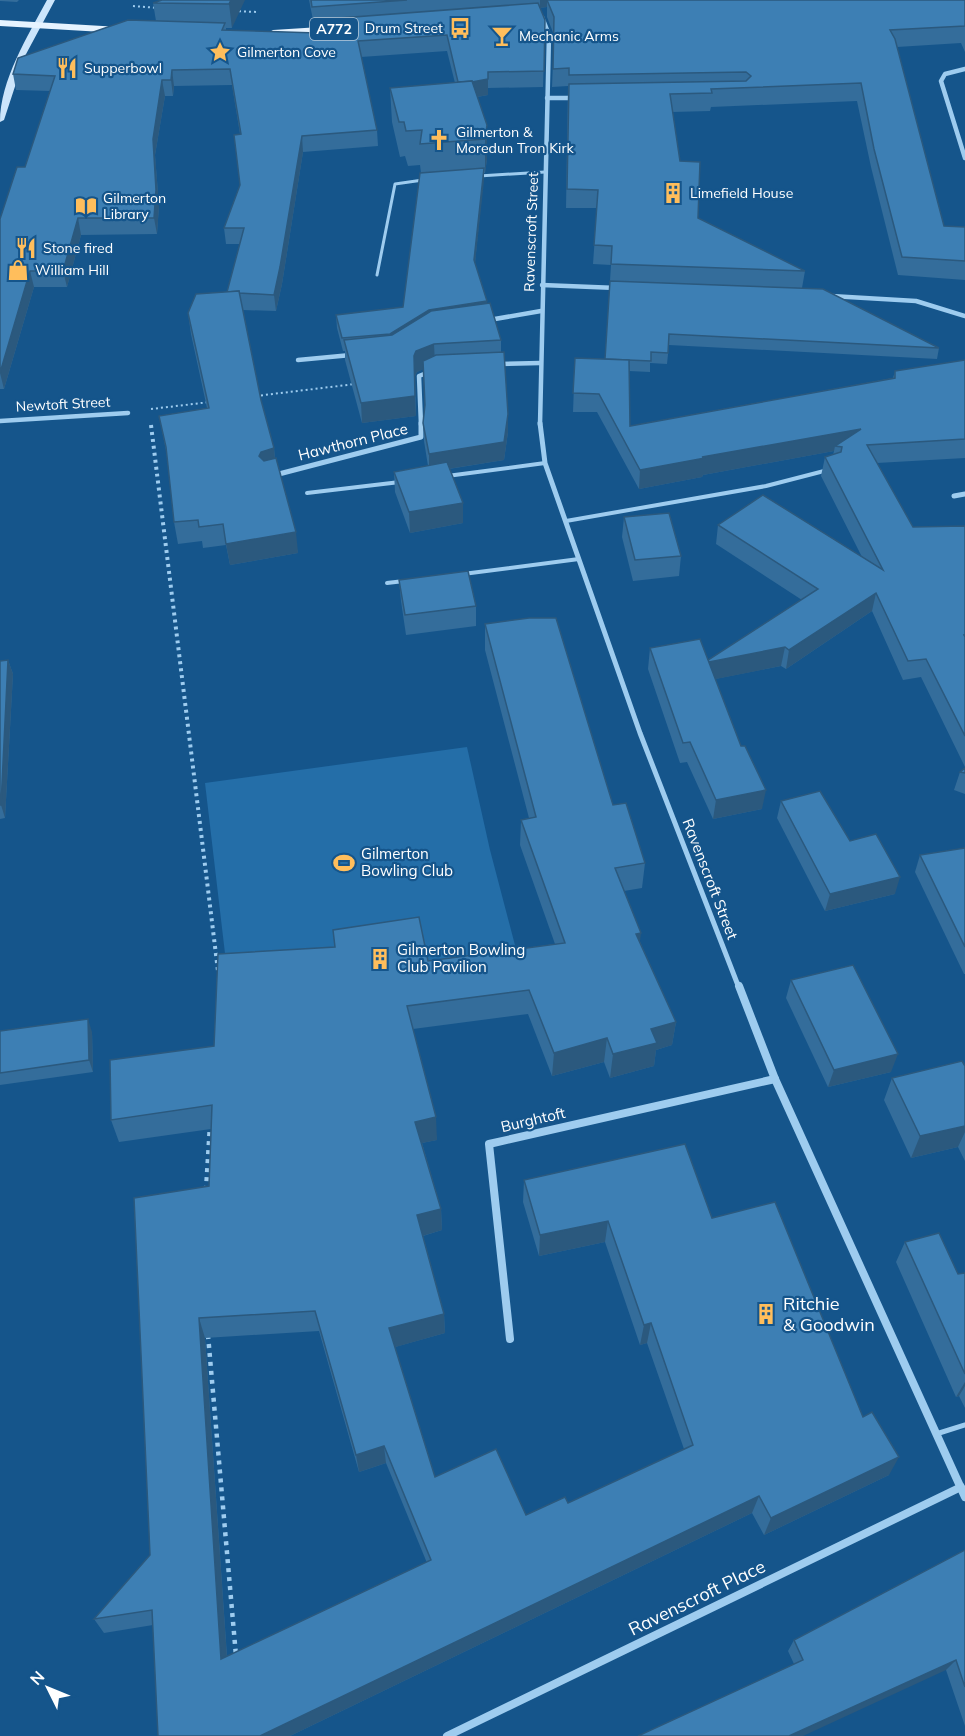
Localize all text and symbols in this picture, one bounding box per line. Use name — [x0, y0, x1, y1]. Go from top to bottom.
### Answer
bus stop icon: Drum Street — [448, 16, 472, 40]
road number: A772 — [310, 18, 358, 40]
place label: Drum Street — [365, 19, 443, 37]
bar icon: Mechanic Arms — [490, 24, 514, 48]
place label: Mechanic Arms — [519, 27, 619, 45]
place icon: Gilmerton Cove — [208, 40, 232, 64]
place label: Gilmerton Cove — [237, 43, 336, 61]
restaurant icon: Supperbowl — [55, 56, 79, 80]
place label: Supperbowl — [84, 59, 162, 77]
place label: Gilmerton & Moredun Tron Kirk — [456, 123, 574, 157]
church icon: Gilmerton & Moredun Tron Kirk — [427, 128, 451, 152]
street label: Ravenscroft Street — [520, 172, 542, 292]
building icon: Limefield House — [661, 181, 685, 205]
place label: Limefield House — [690, 184, 793, 202]
place label: Gilmerton Library — [103, 189, 166, 223]
library icon: Gilmerton Library — [74, 194, 98, 218]
restaurant icon: Stone fired — [14, 236, 38, 260]
place label: Stone fired — [43, 239, 113, 257]
shop icon: William Hill — [6, 258, 30, 282]
place label: William Hill — [35, 261, 109, 279]
street label: Newtoft Street — [15, 393, 111, 415]
street label: Hawthorn Place — [296, 419, 410, 464]
street label: Ravenscroft Street — [679, 816, 742, 942]
place label: Gilmerton Bowling Club — [361, 844, 453, 880]
sports icon: Gilmerton Bowling Club — [332, 851, 356, 875]
place label: Gilmerton Bowling Club Pavilion — [397, 940, 525, 976]
building icon: Gilmerton Bowling Club Pavilion — [368, 947, 392, 971]
street label: Burghtoft — [499, 1103, 567, 1136]
place label: Ritchie & Goodwin — [783, 1292, 875, 1336]
building icon: Ritchie & Goodwin — [754, 1302, 778, 1326]
street label: Ravenscroft Place — [625, 1554, 769, 1641]
north arrow — [18, 1658, 78, 1718]
text: N — [26, 1667, 48, 1689]

